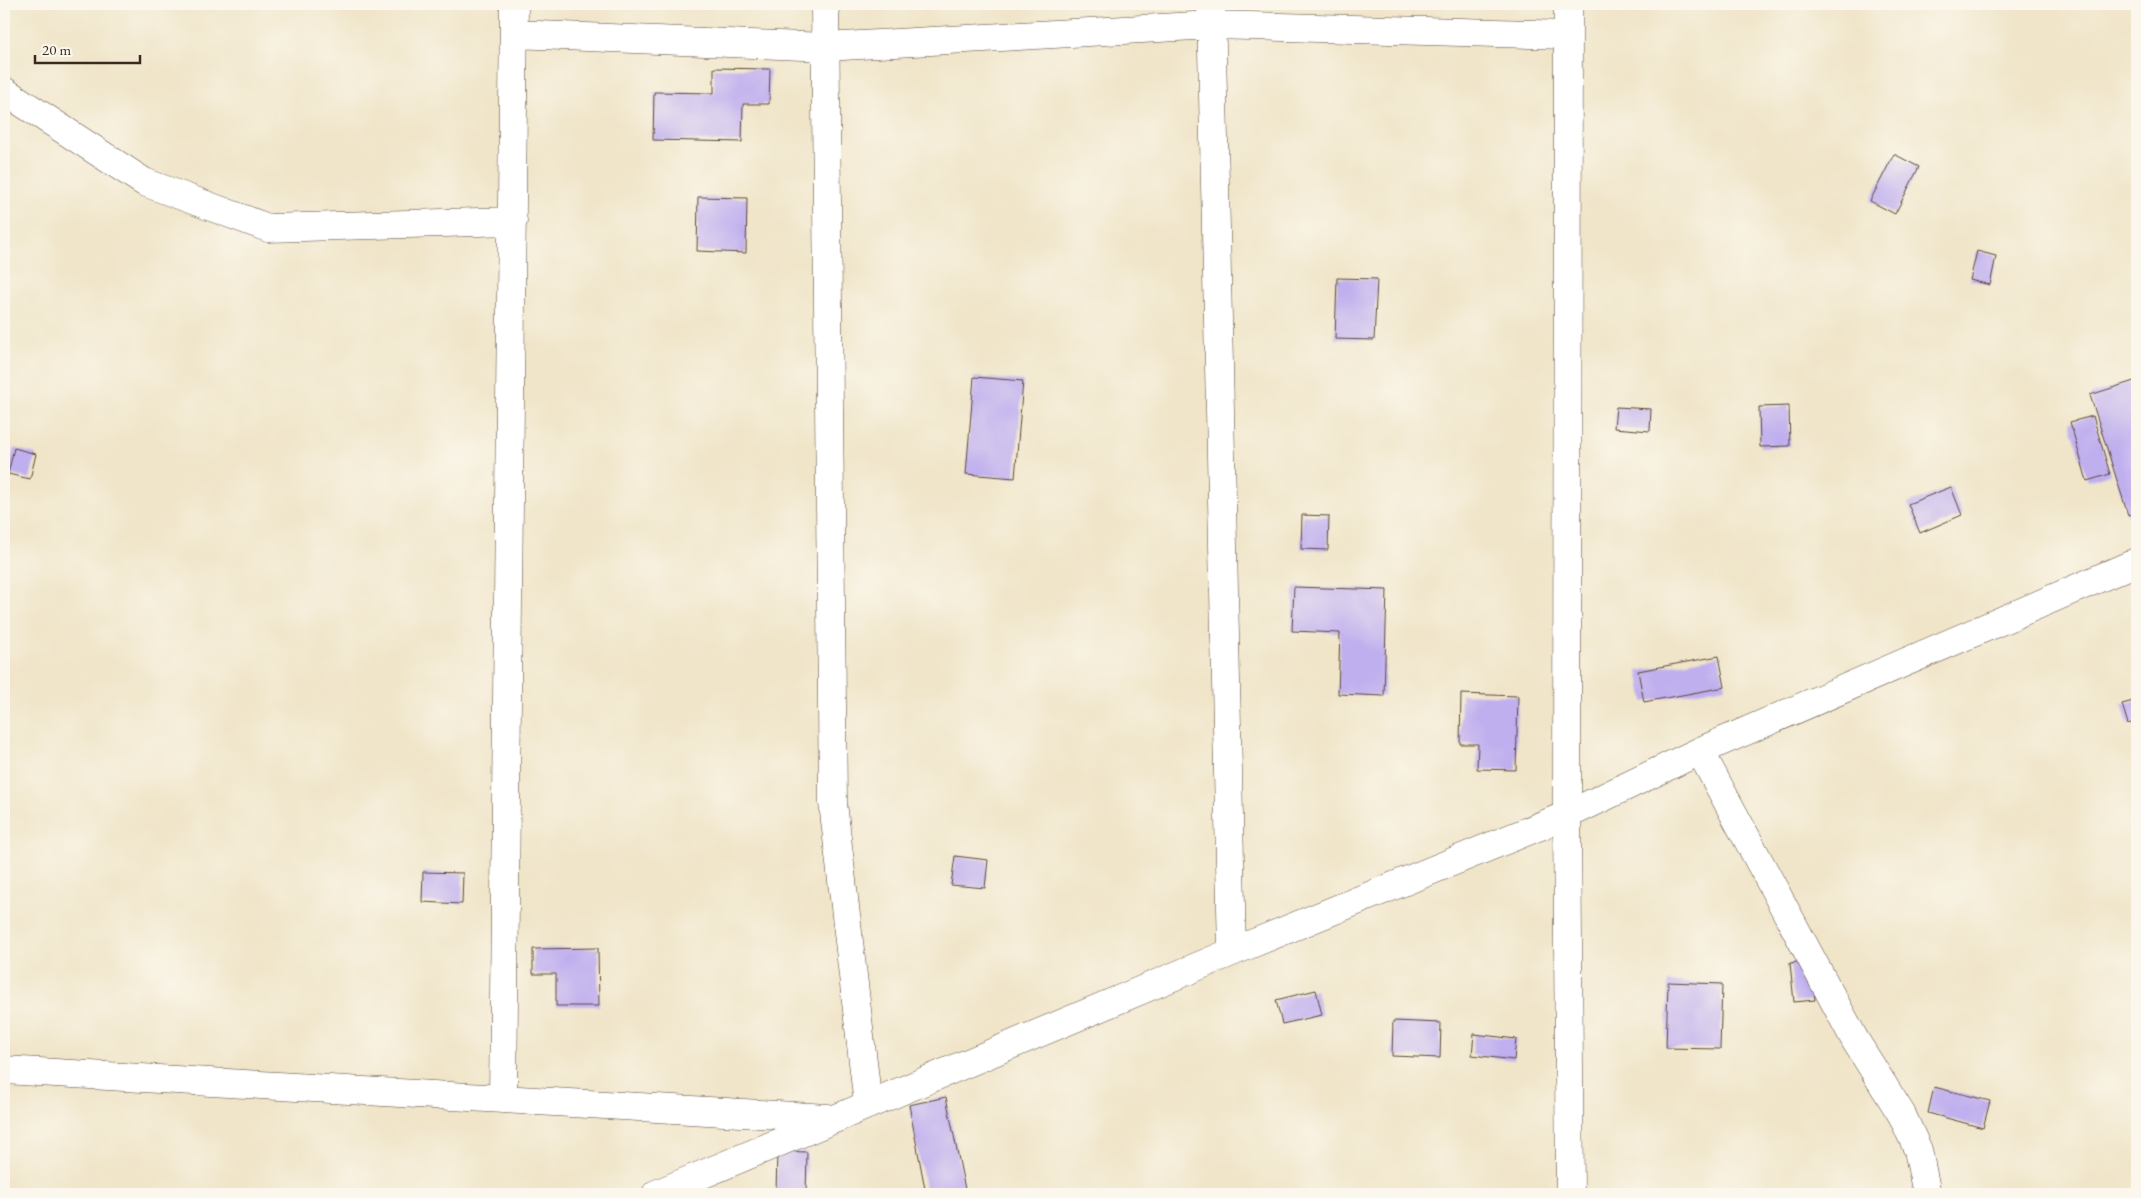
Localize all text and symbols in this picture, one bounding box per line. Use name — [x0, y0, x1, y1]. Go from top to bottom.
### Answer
scale bar — [35, 32, 140, 64]
text: 20 m — [42, 40, 71, 59]

